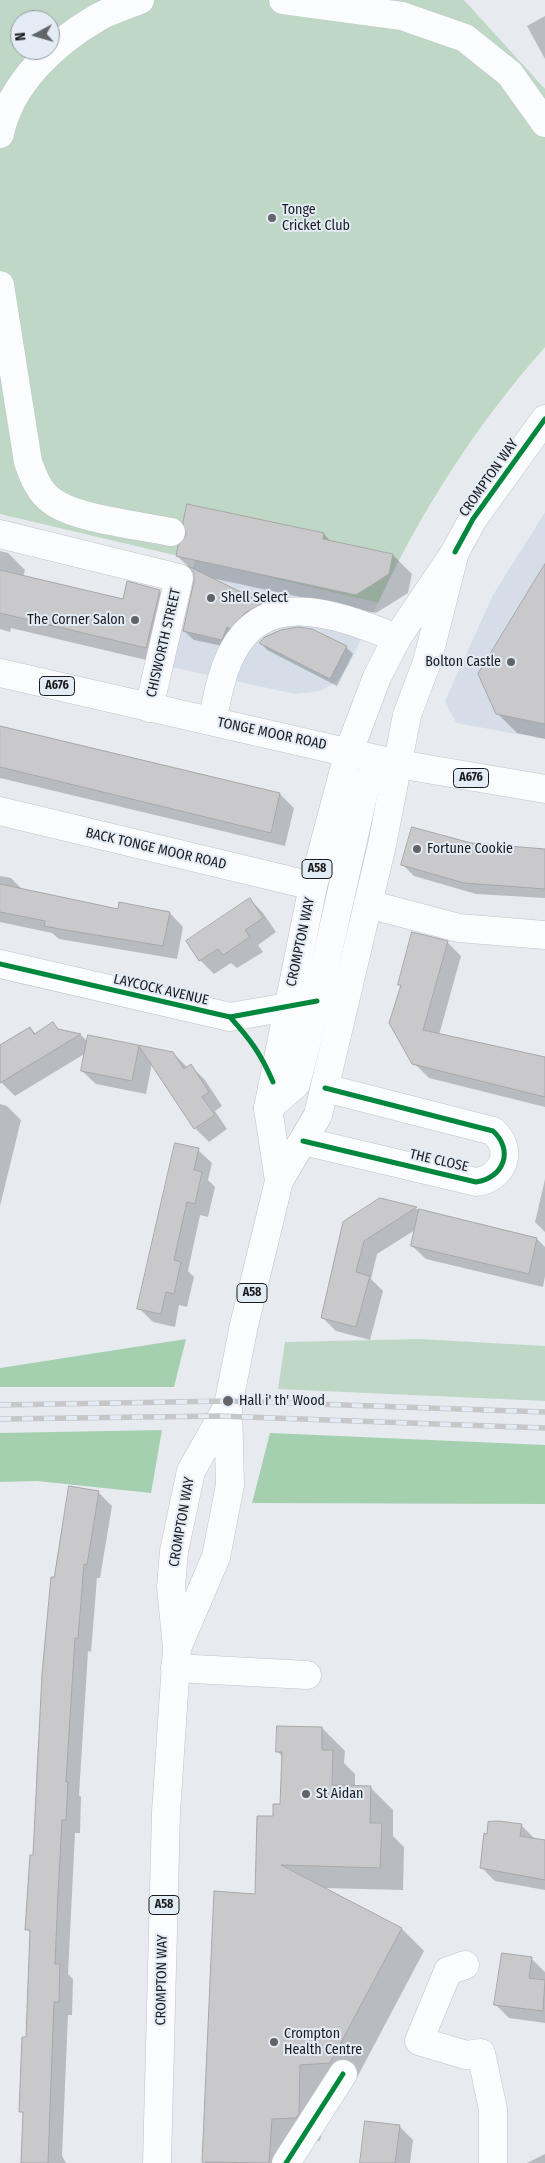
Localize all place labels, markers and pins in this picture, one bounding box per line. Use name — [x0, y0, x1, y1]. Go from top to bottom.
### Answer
place label: Tonge Cricket Club — [282, 202, 350, 234]
marker: Tonge Cricket Club — [266, 212, 278, 224]
place label: Shell Select — [221, 590, 288, 606]
marker: Shell Select — [205, 592, 217, 604]
place label: The Corner Salon — [27, 612, 125, 628]
marker: The Corner Salon — [129, 614, 141, 626]
place label: Bolton Castle — [425, 654, 501, 670]
marker: Bolton Castle — [505, 656, 517, 668]
place label: Fortune Cookie — [427, 841, 513, 857]
marker: Fortune Cookie — [411, 843, 423, 855]
place label: Hall i' th' Wood — [239, 1393, 325, 1409]
marker: Hall i' th' Wood — [221, 1394, 235, 1408]
place label: St Aidan — [316, 1786, 363, 1802]
marker: St Aidan — [300, 1788, 312, 1800]
place label: Crompton Health Centre — [284, 2026, 362, 2058]
marker: Crompton Health Centre — [268, 2036, 280, 2048]

